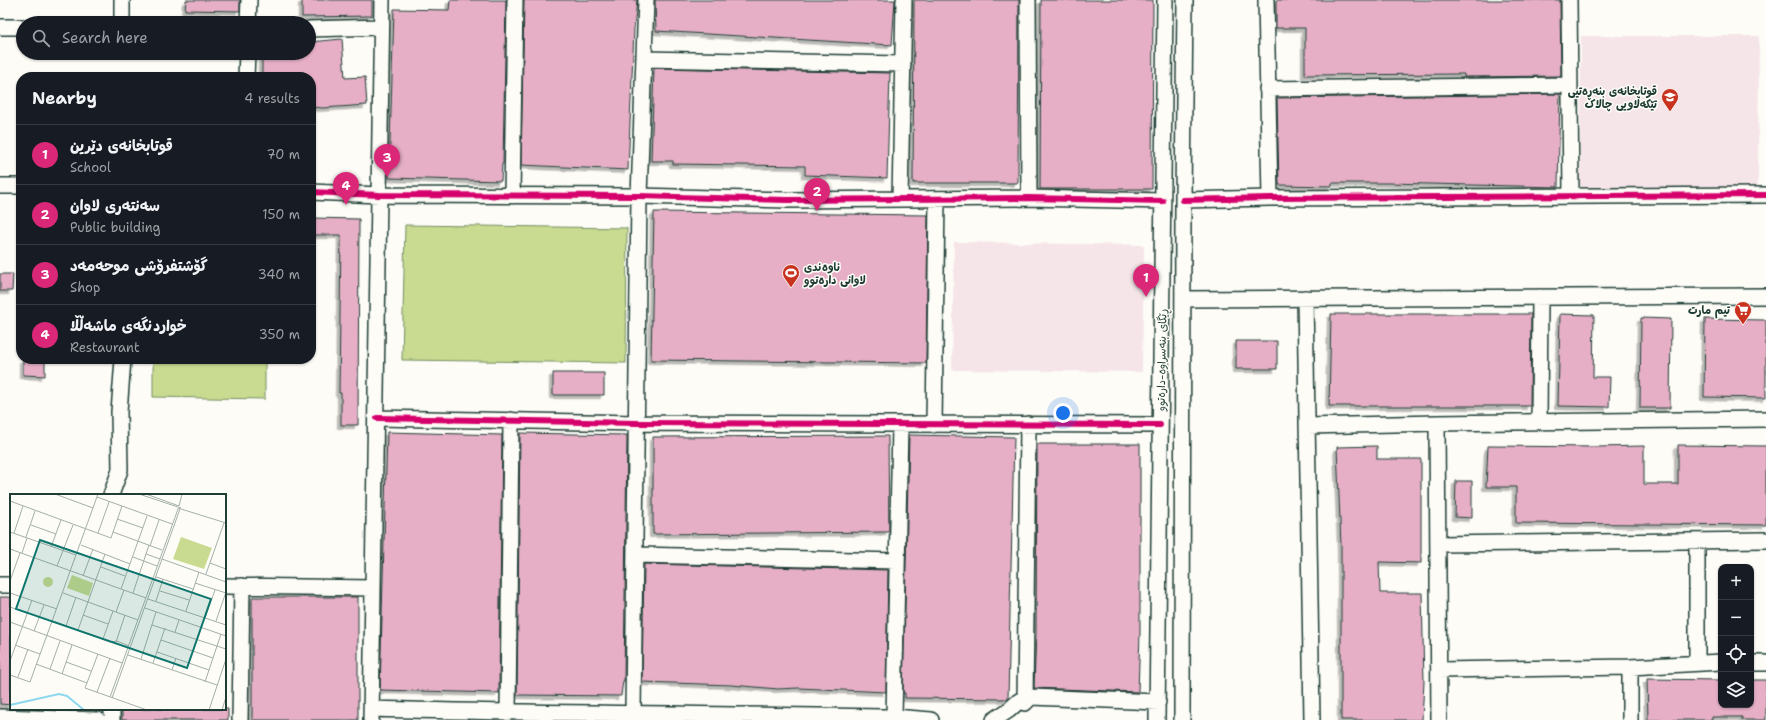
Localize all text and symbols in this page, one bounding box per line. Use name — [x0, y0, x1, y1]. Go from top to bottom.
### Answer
search box — [16, 16, 316, 60]
icon: search — [30, 27, 52, 49]
text: Search here — [62, 28, 148, 48]
place label: قوتابخانەی بنەڕەتیی تێکەڵاویی چالاک — [1568, 84, 1658, 112]
text: Nearby — [32, 87, 97, 109]
school or university icon: قوتابخانەی بنەڕەتیی تێکەڵاویی چالاک — [1660, 87, 1680, 112]
text: 4 results — [244, 90, 300, 107]
text: قوتابخانەى دێرین — [70, 136, 173, 156]
pin: 3 — [374, 144, 400, 177]
text: 1 — [42, 146, 48, 163]
text: 70 m — [266, 146, 300, 163]
text: School — [70, 159, 111, 176]
pin: 4 — [333, 172, 359, 205]
pin: 2 — [804, 178, 830, 211]
text: سەنتەری لاوان — [70, 196, 160, 216]
text: 2 — [40, 206, 50, 223]
text: 150 m — [262, 206, 300, 223]
text: Public building — [70, 219, 161, 236]
text: گۆشتفرۆشی موحەمەد — [70, 256, 208, 276]
place label: ناوەندی لاوانی دارەتوو — [803, 260, 866, 288]
sports icon: ناوەندی لاوانی دارەتوو — [781, 263, 801, 288]
pin: 1 — [1133, 264, 1159, 297]
text: 3 — [40, 266, 50, 283]
text: 340 m — [258, 266, 300, 283]
text: Shop — [70, 279, 100, 296]
supermarket icon: تیم مارت — [1733, 300, 1753, 325]
place label: تیم مارت — [1688, 303, 1731, 319]
street label: ڕێگای بنەسراوە-دارەتوو — [1154, 309, 1171, 412]
text: خواردنگەی ماشەڵڵا — [70, 316, 187, 336]
text: 4 — [40, 326, 50, 343]
text: 350 m — [259, 326, 300, 343]
text: Restaurant — [70, 339, 140, 356]
your location — [1053, 403, 1073, 423]
inset map — [10, 494, 226, 710]
map controls — [1718, 564, 1754, 708]
button: + — [1718, 564, 1754, 600]
button: − — [1718, 600, 1754, 636]
button: locate — [1718, 636, 1754, 672]
button: layers — [1718, 672, 1754, 708]

